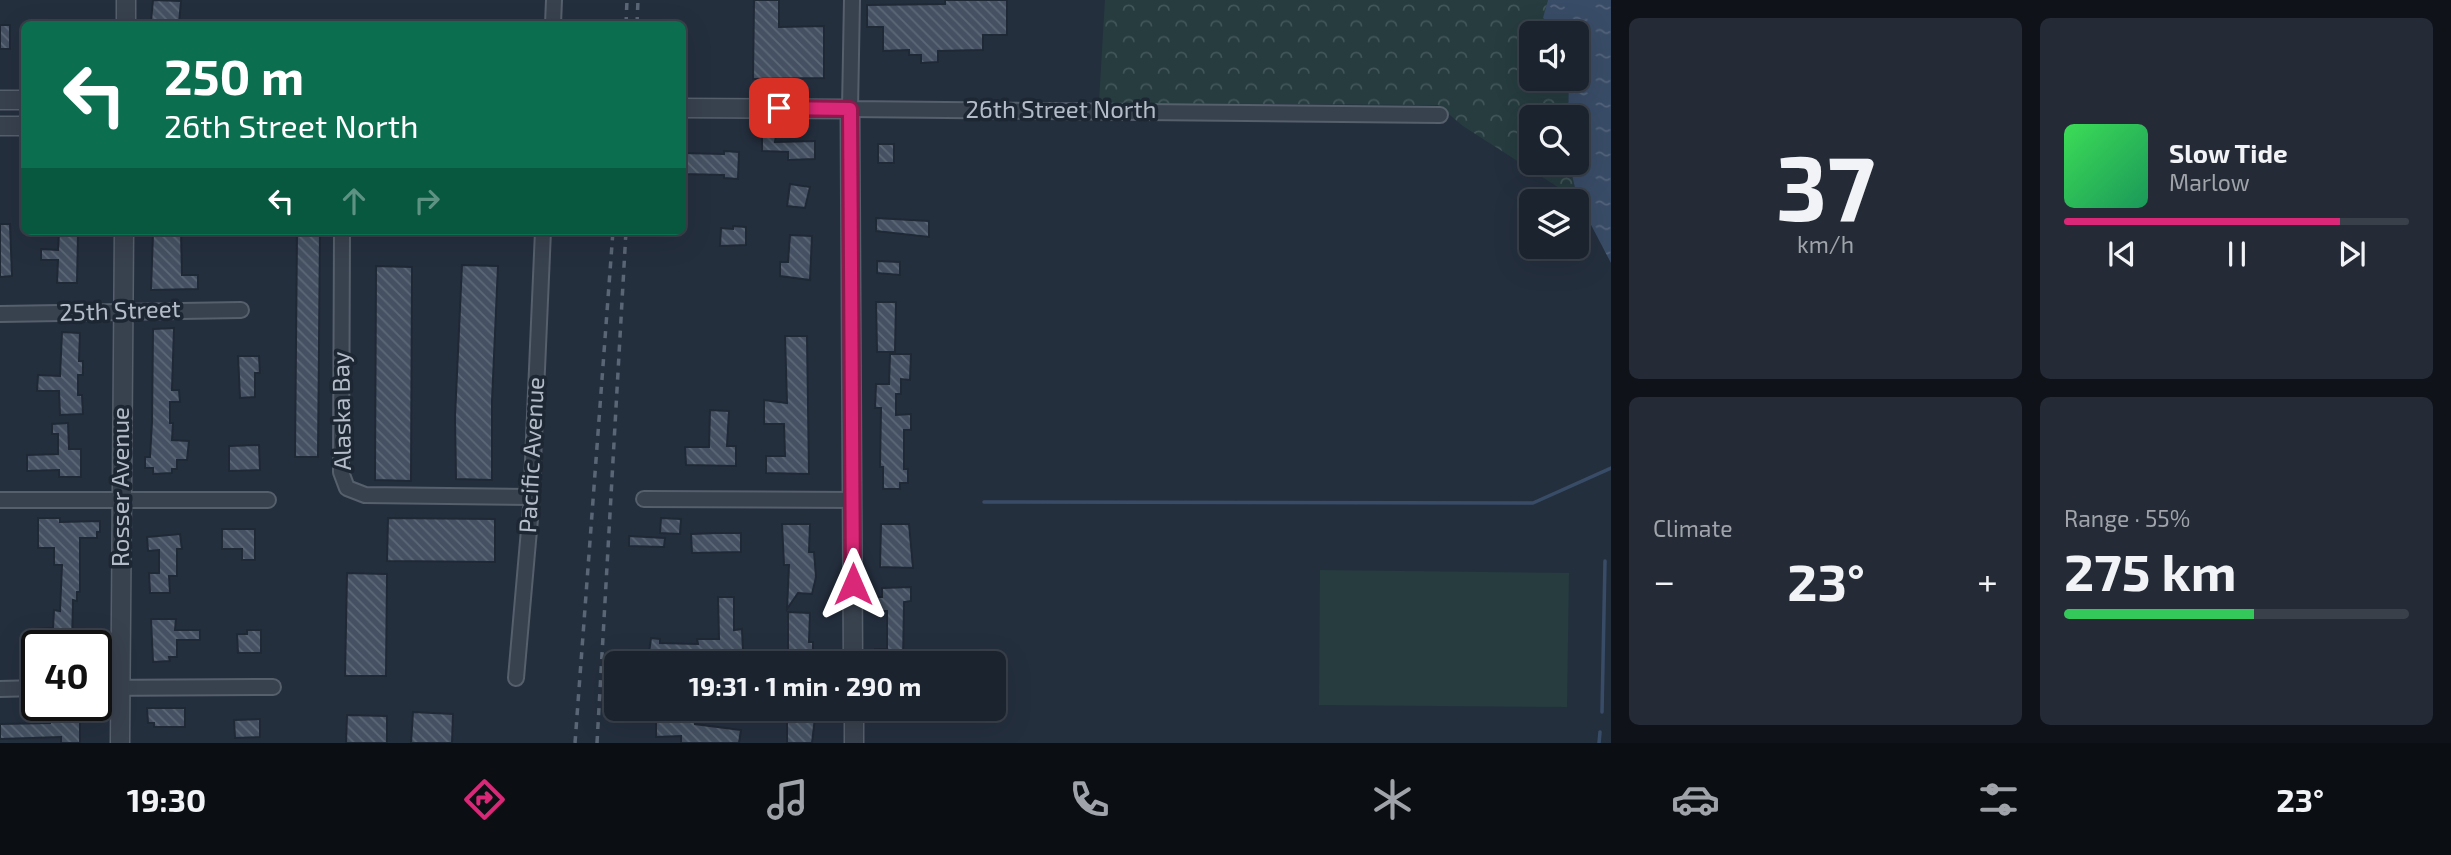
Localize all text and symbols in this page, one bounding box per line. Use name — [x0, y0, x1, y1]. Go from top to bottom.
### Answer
map controls — [1519, 21, 1589, 259]
button: sound — [1519, 21, 1589, 91]
text: 250 m — [164, 46, 304, 105]
icon: left — [49, 49, 140, 140]
pin — [749, 78, 809, 138]
icon: arrive — [760, 89, 798, 127]
street label: 26th Street North — [966, 94, 1156, 123]
button: search — [1519, 105, 1589, 175]
text: 26th Street North — [164, 106, 419, 144]
text: 37 — [1776, 130, 1875, 239]
text: Slow Tide — [2169, 137, 2288, 168]
text: Marlow — [2169, 168, 2250, 196]
icon: left — [262, 182, 300, 220]
icon: ahead — [335, 182, 373, 220]
icon: right — [408, 182, 446, 220]
button: layers — [1519, 189, 1589, 259]
text: km/h — [1797, 230, 1854, 258]
icon: previous — [2103, 235, 2141, 273]
icon: pause — [2218, 235, 2256, 273]
icon: next — [2333, 235, 2371, 273]
street label: 25th Street — [59, 293, 181, 326]
street label: Alaska Bay — [325, 351, 356, 471]
street label: Pacific Avenue — [512, 376, 549, 534]
street label: Rosser Avenue — [105, 407, 134, 567]
text: Range · 55% — [2064, 504, 2190, 532]
text: Climate — [1653, 514, 1733, 542]
text: 275 km — [2064, 539, 2236, 601]
position arrow — [816, 547, 890, 621]
text: 23° — [1787, 549, 1865, 611]
text: − — [1653, 557, 1675, 603]
text: + — [1977, 557, 1998, 603]
speed limit sign: 40 — [21, 630, 112, 721]
text: 19:31 · 1 min · 290 m — [689, 670, 921, 701]
icon: directions — [460, 775, 509, 824]
icon: music — [763, 775, 812, 824]
icon: phone — [1065, 775, 1114, 824]
icon: climate — [1368, 775, 1417, 824]
icon: car — [1671, 775, 1720, 824]
icon: filters — [1974, 775, 2023, 824]
text: 19:30 — [127, 780, 206, 818]
text: 23° — [2276, 780, 2324, 818]

